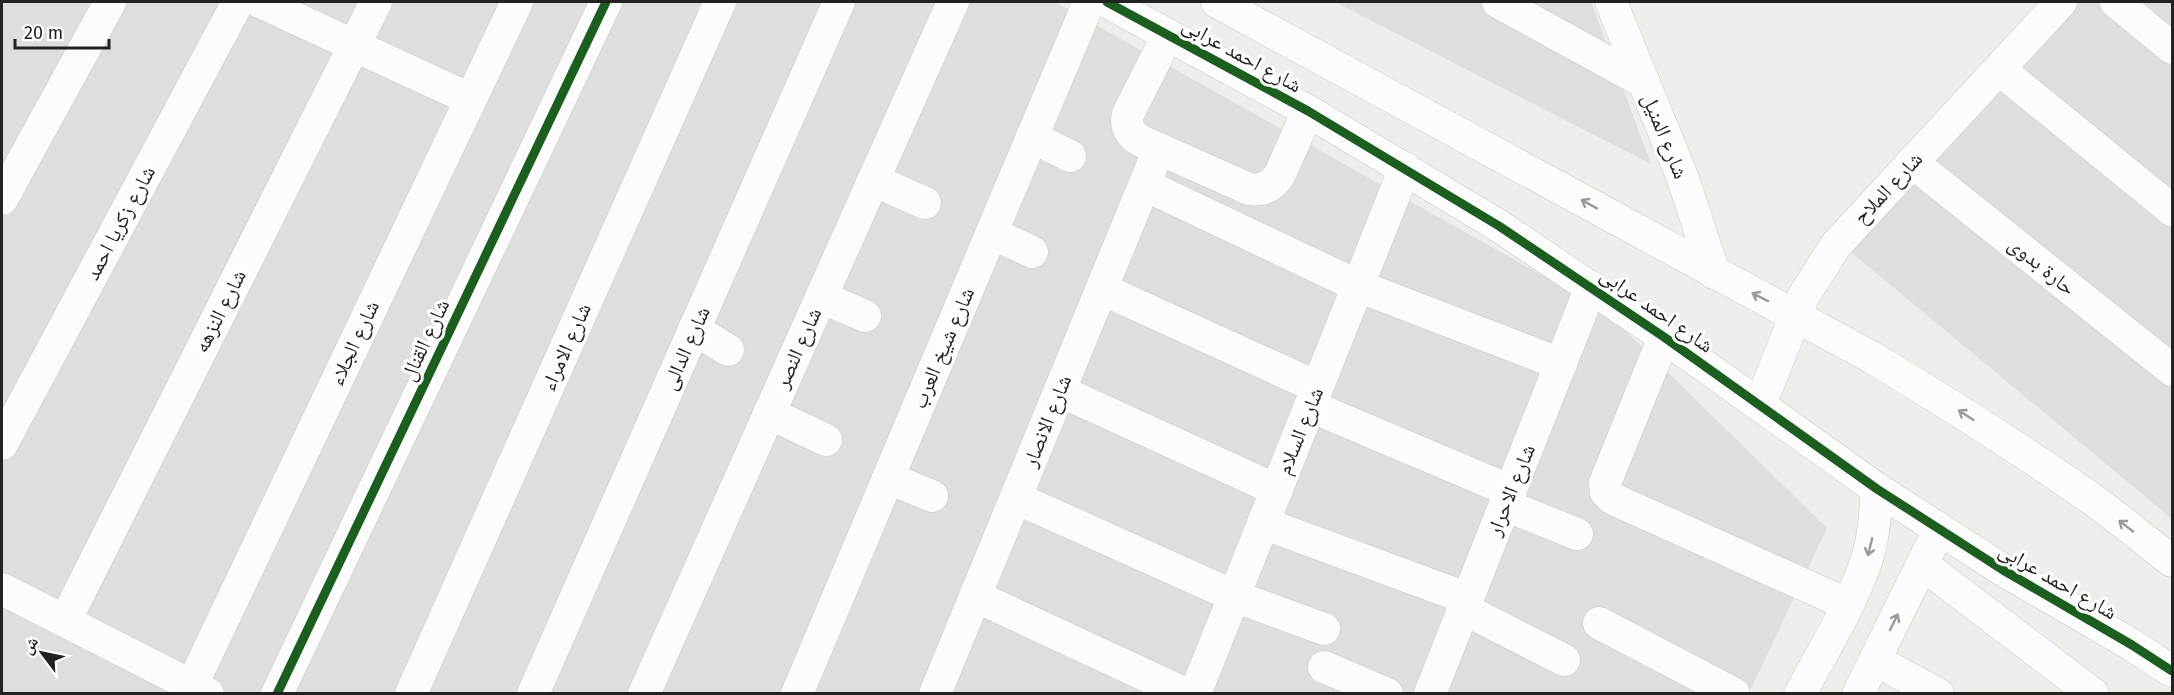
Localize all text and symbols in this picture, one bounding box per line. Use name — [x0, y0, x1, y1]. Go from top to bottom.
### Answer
scale bar — [15, 12, 110, 50]
street label: شارع احمد عرابى — [1178, 12, 1306, 98]
text: 20 m — [24, 22, 63, 44]
street label: شارع المنيل — [1636, 90, 1694, 182]
street label: شارع الملاح — [1848, 146, 1928, 230]
street label: شارع زكريا احمد — [79, 161, 161, 285]
one-way arrow — [1581, 198, 1598, 210]
street label: حارة بدوى — [2003, 231, 2081, 301]
street label: شارع احمد عرابى — [1595, 261, 1719, 359]
street label: شارع النزهه — [188, 265, 252, 357]
street label: شارع شيخ العرب — [906, 283, 980, 413]
one-way arrow — [1752, 291, 1770, 302]
street label: شارع القنال — [395, 295, 455, 385]
street label: شارع الجلاء — [323, 296, 385, 390]
street label: شارع الامراء — [535, 299, 597, 395]
street label: شارع الدالى — [656, 302, 716, 394]
street label: شارع النصر — [768, 303, 827, 393]
street label: شارع الانصار — [1016, 371, 1077, 472]
street label: شارع السلام — [1271, 384, 1330, 479]
one-way arrow — [1958, 409, 1975, 421]
street label: شارع الاحرار — [1481, 440, 1541, 540]
one-way arrow — [2119, 519, 2135, 532]
one-way arrow — [1863, 537, 1875, 556]
street label: شارع احمد عرابى — [1994, 537, 2122, 625]
one-way arrow — [1888, 614, 1900, 632]
north arrow — [12, 623, 72, 683]
text: ش — [17, 633, 42, 658]

